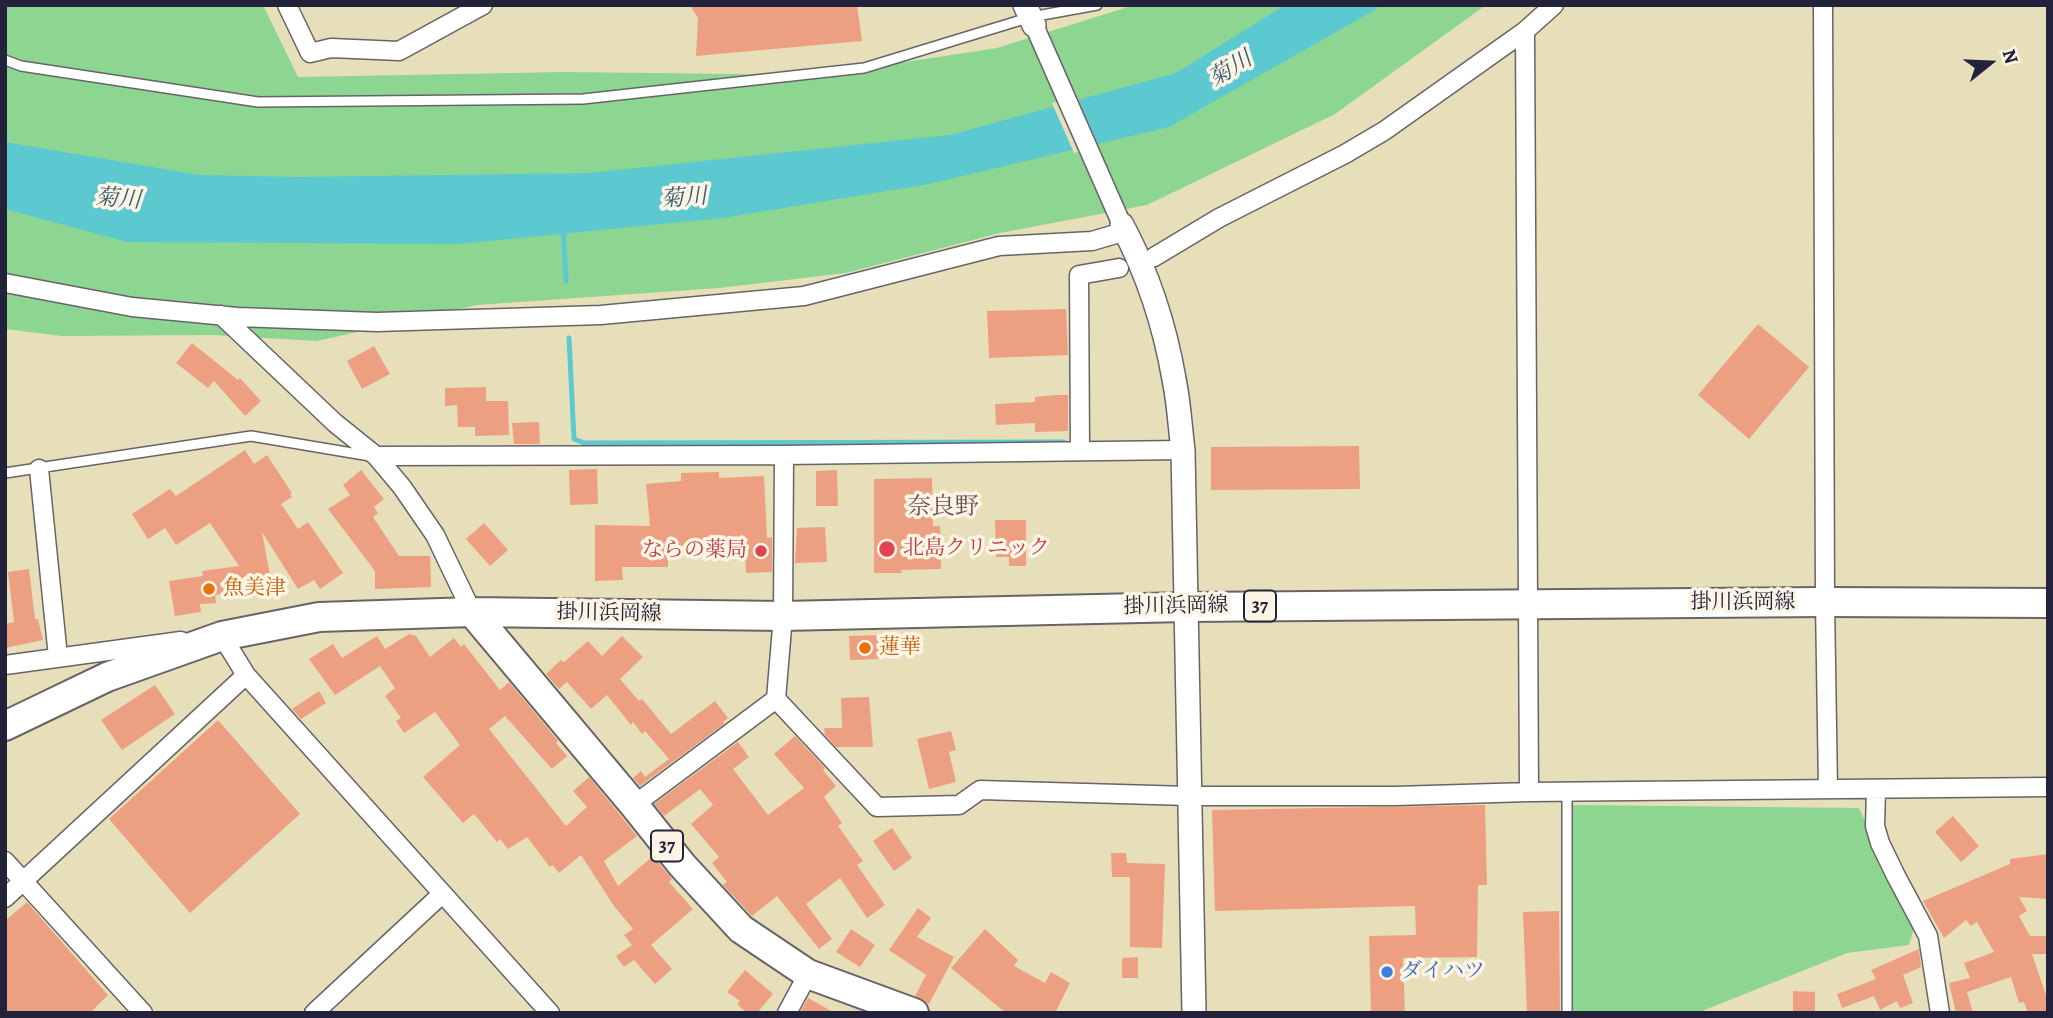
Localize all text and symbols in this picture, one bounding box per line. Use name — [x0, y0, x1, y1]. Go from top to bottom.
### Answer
north arrow — [1955, 28, 2025, 98]
water label: 菊川 — [1204, 46, 1258, 94]
text: N — [1995, 46, 2024, 67]
water label: 菊川 — [660, 183, 708, 215]
water label: 菊川 — [94, 185, 142, 215]
district label: 奈良野 — [907, 494, 979, 522]
place label: 北島クリニック — [903, 536, 1050, 562]
place label: ならの薬局 — [642, 538, 747, 564]
marker: 北島クリニック — [877, 539, 897, 559]
marker: ならの薬局 — [753, 543, 769, 559]
place label: 魚美津 — [223, 576, 286, 602]
marker: 魚美津 — [201, 581, 217, 597]
road number: 37 — [1244, 590, 1276, 622]
street label: 掛川浜岡線 — [1691, 590, 1795, 616]
street label: 掛川浜岡線 — [1123, 593, 1229, 621]
street label: 掛川浜岡線 — [556, 600, 662, 628]
place label: 蓮華 — [879, 635, 921, 661]
marker: 蓮華 — [857, 640, 873, 656]
road number: 37 — [651, 831, 683, 862]
place label: ダイハツ — [1401, 959, 1485, 985]
marker: ダイハツ — [1379, 964, 1395, 980]

